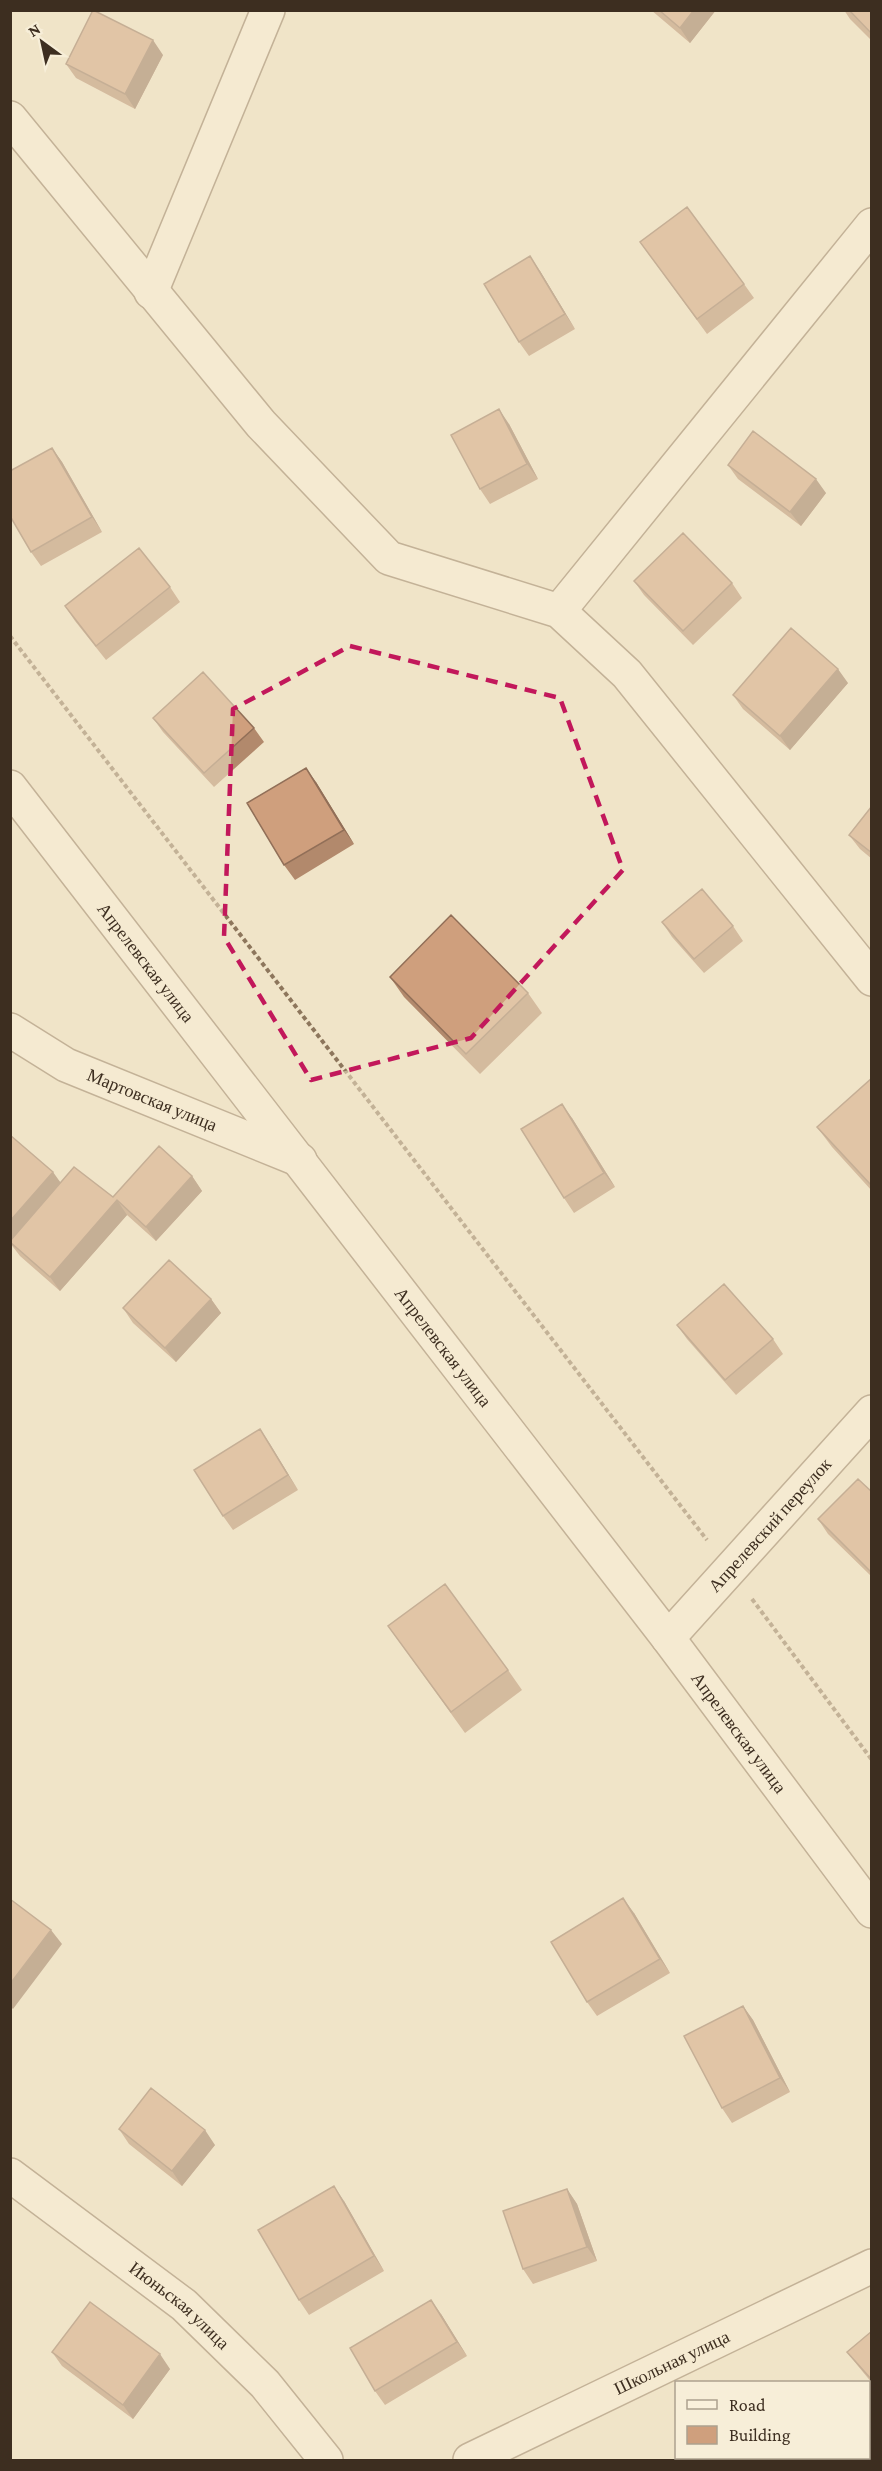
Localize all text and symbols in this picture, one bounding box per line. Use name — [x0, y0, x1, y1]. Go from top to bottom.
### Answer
north arrow — [12, 12, 72, 72]
text: N — [25, 20, 43, 40]
street label: Апрелевская улица — [93, 899, 198, 1026]
street label: Мартовская улица — [84, 1065, 220, 1135]
street label: Апрелевская улица — [391, 1283, 496, 1411]
street label: Апрелевский переулок — [704, 1454, 836, 1596]
street label: Апрелевская улица — [687, 1668, 790, 1797]
street label: Июньская улица — [125, 2258, 233, 2354]
street label: Школьная улица — [611, 2326, 733, 2399]
legend — [675, 2381, 870, 2459]
text: Road — [729, 2395, 766, 2415]
text: Building — [729, 2425, 791, 2445]

